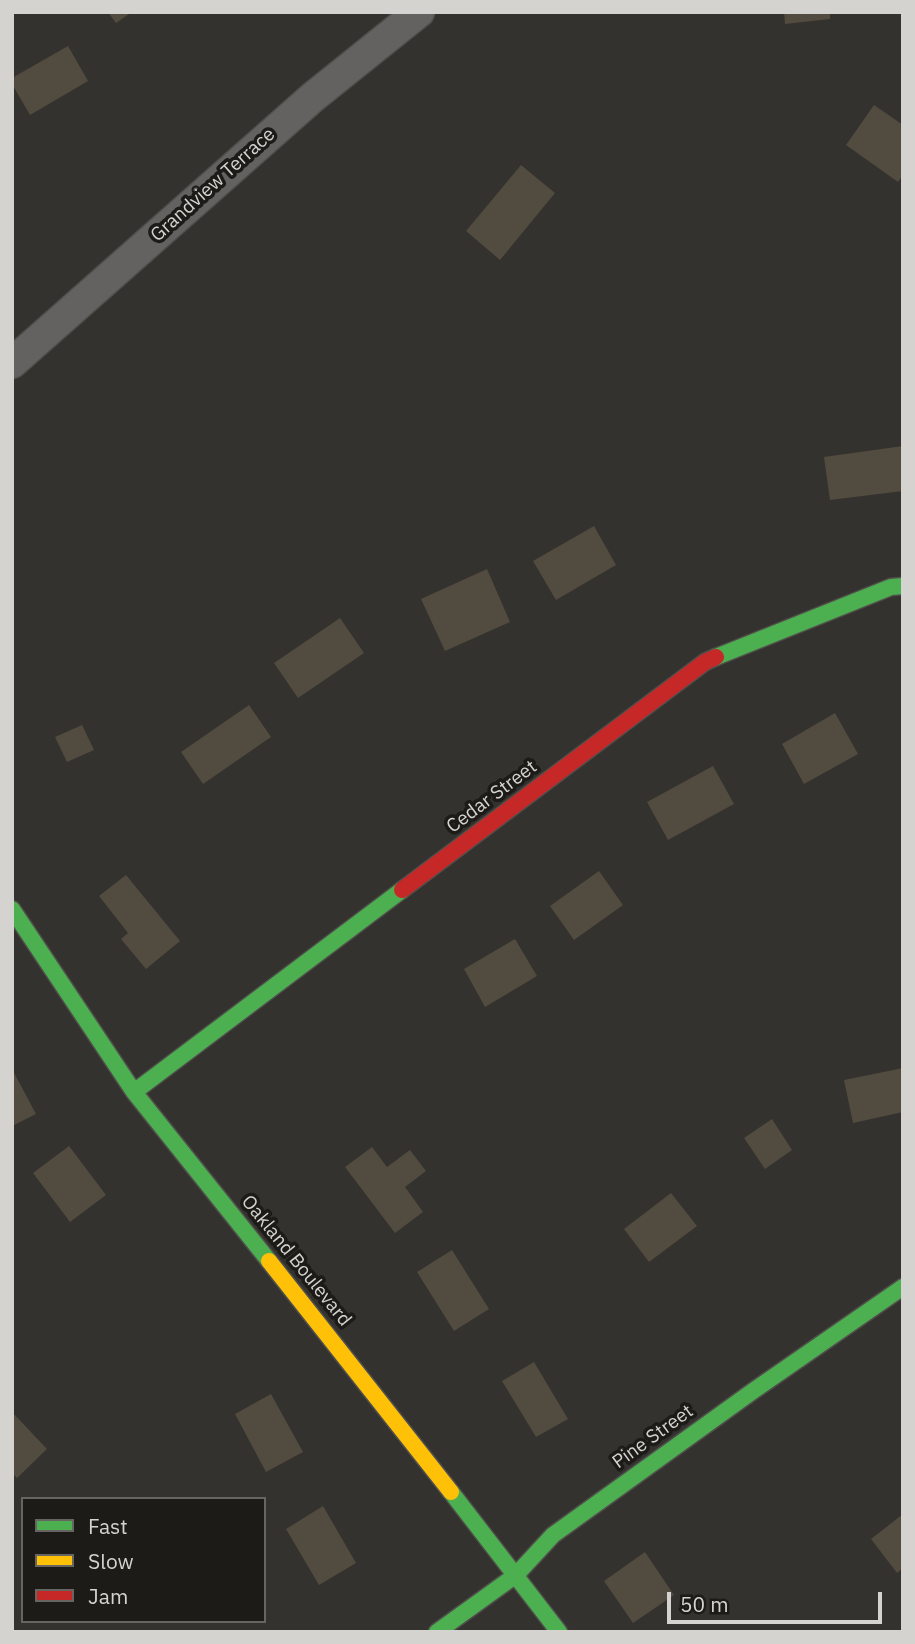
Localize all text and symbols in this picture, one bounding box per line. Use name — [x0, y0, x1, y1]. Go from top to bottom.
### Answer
street label: Grandview Terrace — [146, 123, 280, 247]
street label: Cedar Street — [442, 756, 542, 838]
street label: Oakland Boulevard — [236, 1191, 356, 1331]
street label: Pine Street — [608, 1400, 698, 1474]
legend — [21, 1497, 266, 1623]
text: Fast — [88, 1512, 128, 1540]
text: Slow — [88, 1547, 134, 1575]
scale bar — [670, 1578, 885, 1622]
text: Jam — [88, 1582, 128, 1610]
text: 50 m — [680, 1590, 729, 1618]

